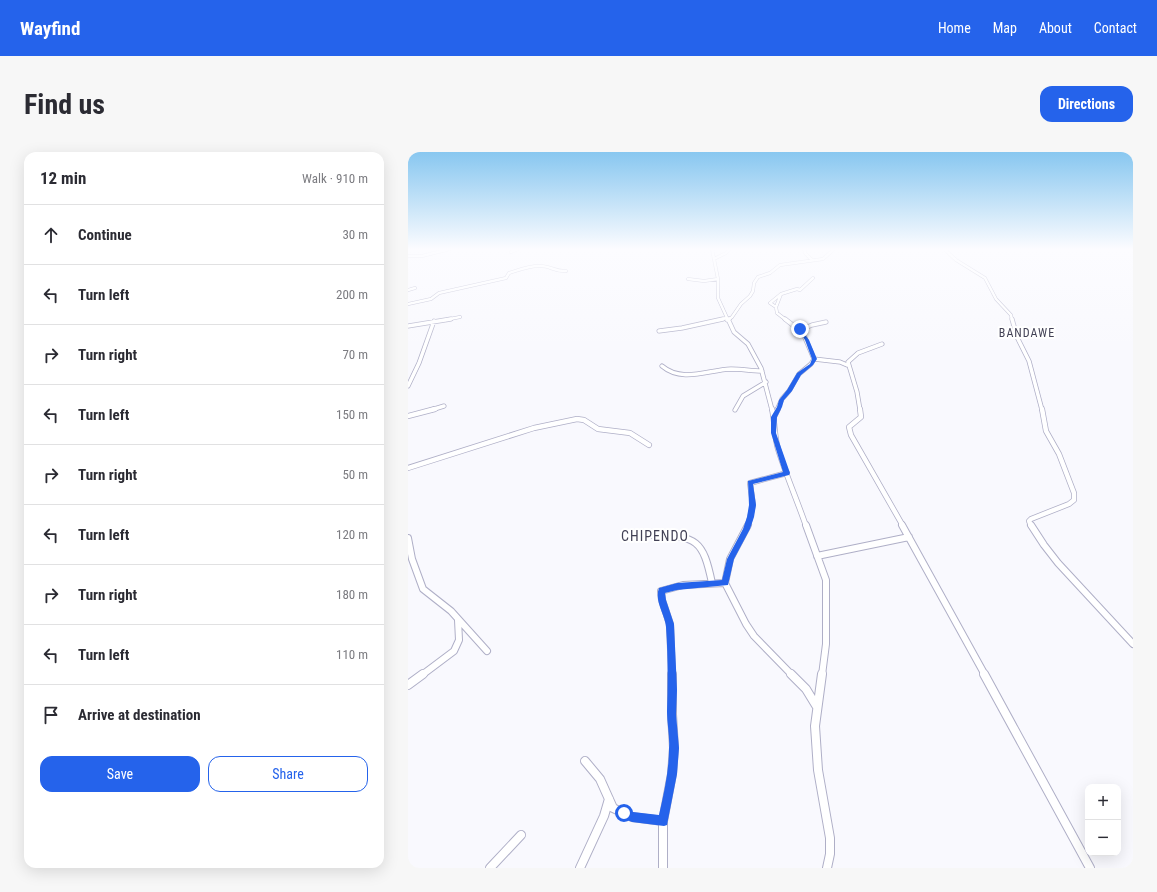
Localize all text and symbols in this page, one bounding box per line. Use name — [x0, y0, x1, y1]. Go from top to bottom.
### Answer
text: Wayfind — [20, 17, 80, 40]
text: Home — [938, 20, 971, 36]
text: Map — [993, 20, 1017, 36]
text: About — [1039, 20, 1072, 36]
text: Contact — [1094, 20, 1137, 36]
button: Directions — [1040, 86, 1133, 122]
text: Find us — [24, 88, 105, 121]
text: 12 min — [40, 168, 86, 188]
text: Walk · 910 m — [302, 171, 368, 186]
icon: ahead — [40, 224, 62, 246]
text: Continue — [78, 226, 132, 244]
text: 30 m — [342, 227, 368, 242]
icon: left — [40, 284, 62, 306]
text: Turn left — [78, 286, 129, 304]
text: 200 m — [336, 287, 368, 302]
route end — [791, 320, 809, 338]
district label: BANDAWE — [999, 326, 1055, 340]
icon: right — [40, 344, 62, 366]
text: Turn right — [78, 346, 137, 364]
text: 70 m — [342, 347, 368, 362]
icon: left — [40, 404, 62, 426]
text: Turn left — [78, 406, 129, 424]
text: 150 m — [336, 407, 368, 422]
icon: right — [40, 464, 62, 486]
text: Turn right — [78, 466, 137, 484]
text: 50 m — [342, 467, 368, 482]
icon: left — [40, 524, 62, 546]
text: Turn left — [78, 526, 129, 544]
text: 120 m — [336, 527, 368, 542]
district label: CHIPENDO — [621, 528, 689, 544]
icon: right — [40, 584, 62, 606]
text: Turn right — [78, 586, 137, 604]
text: 180 m — [336, 587, 368, 602]
icon: left — [40, 644, 62, 666]
text: Turn left — [78, 646, 129, 664]
text: 110 m — [336, 647, 368, 662]
icon: arrive — [40, 704, 62, 726]
text: Arrive at destination — [78, 706, 201, 724]
button: Save — [40, 756, 200, 792]
button: Share — [208, 756, 368, 792]
map controls — [1085, 784, 1121, 856]
button: + — [1085, 784, 1121, 820]
route start — [615, 804, 633, 822]
button: − — [1085, 820, 1121, 856]

